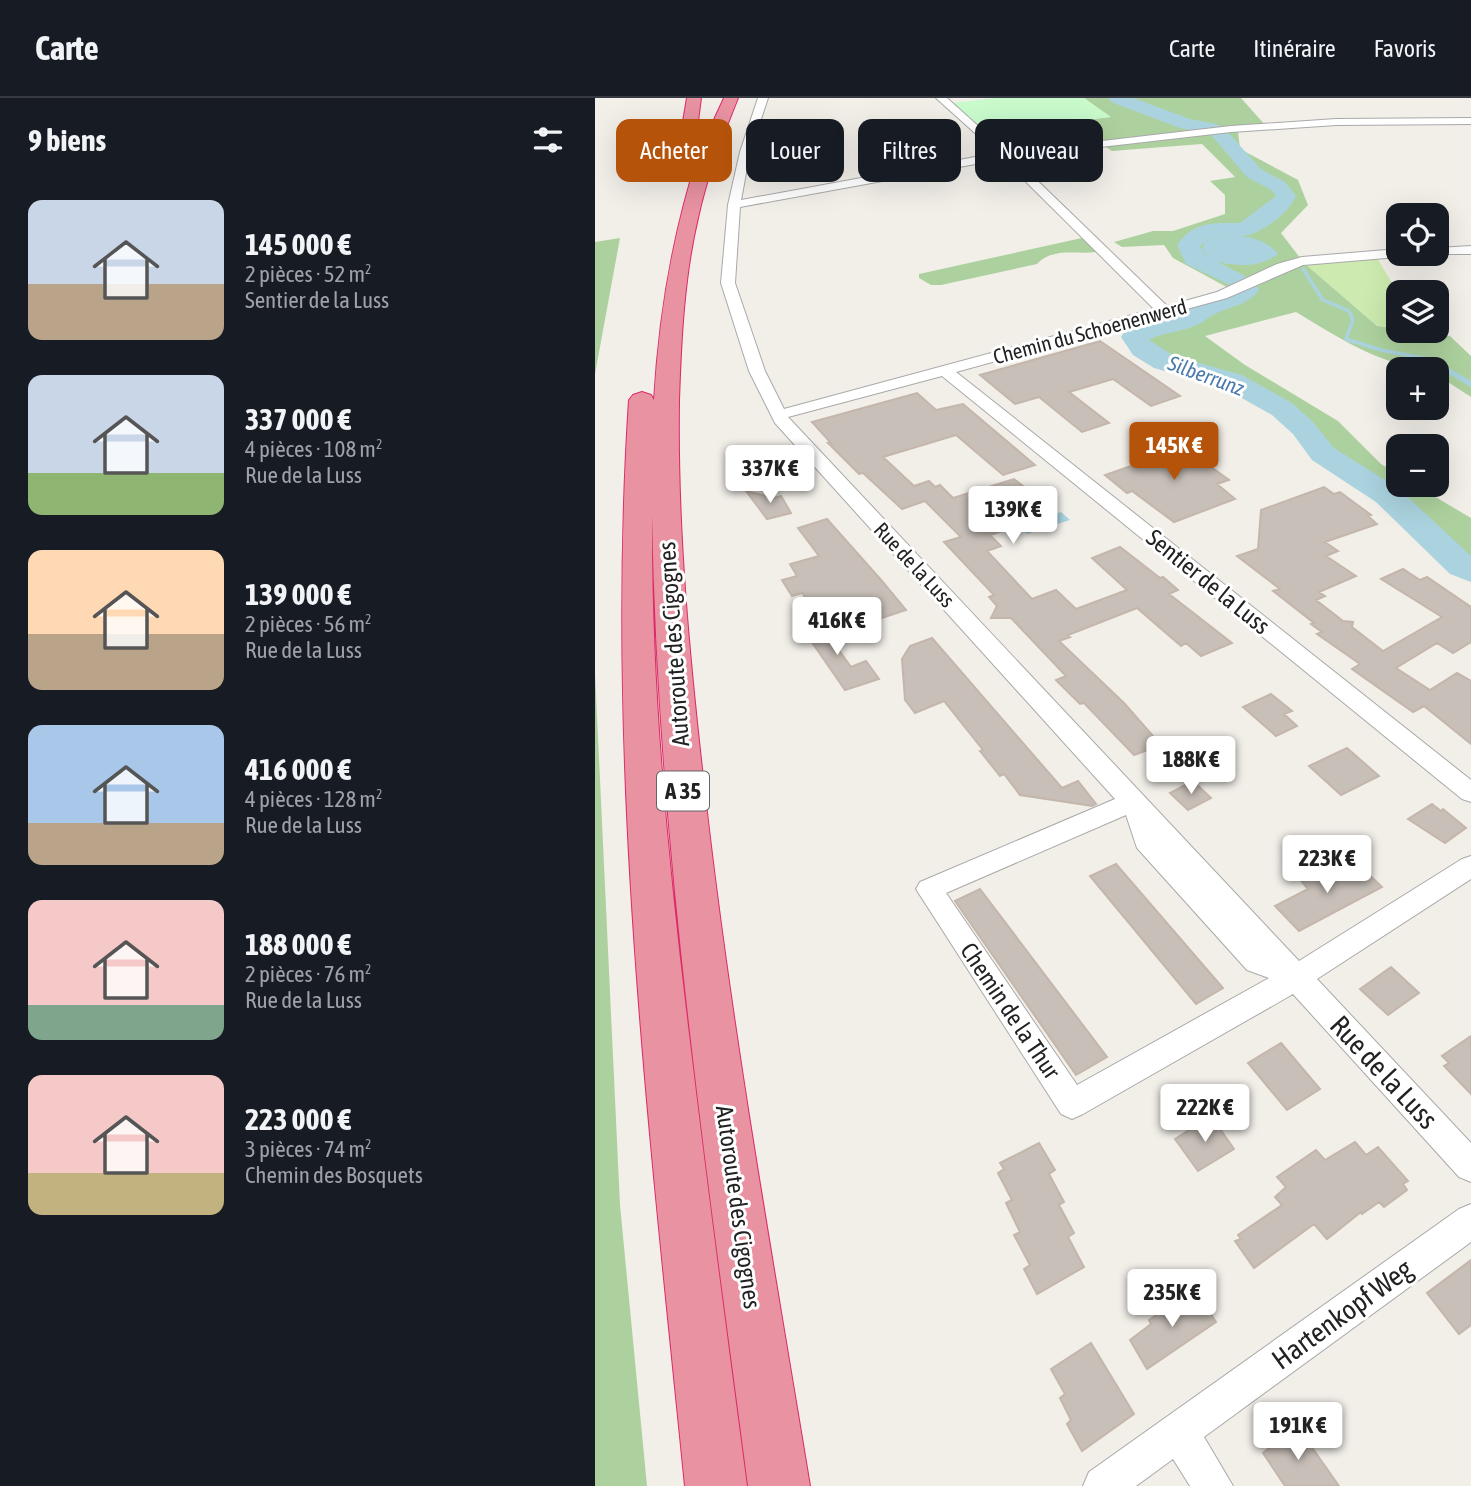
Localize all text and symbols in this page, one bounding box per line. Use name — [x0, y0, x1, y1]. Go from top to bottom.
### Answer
text: Carte — [35, 29, 99, 67]
text: Carte — [1169, 35, 1215, 62]
text: Itinéraire — [1253, 35, 1336, 62]
text: Favoris — [1374, 35, 1436, 62]
chip: Acheter — [616, 119, 732, 182]
chip: Louer — [746, 119, 844, 182]
chip: Filtres — [858, 119, 961, 182]
chip: Nouveau — [975, 119, 1103, 182]
icon: filters — [529, 121, 567, 159]
text: 9 biens — [28, 123, 106, 157]
map controls — [1386, 203, 1449, 497]
button: locate — [1386, 203, 1449, 266]
text: 145 000 € — [245, 227, 351, 261]
icon: home — [84, 228, 168, 312]
text: 2 pièces · 52 m² — [245, 261, 372, 287]
button: layers — [1386, 280, 1449, 343]
text: Sentier de la Luss — [245, 287, 389, 313]
street label: Chemin du Schoenenwerd — [990, 294, 1189, 368]
water label: Silberrunz — [1164, 350, 1248, 400]
button: + — [1386, 357, 1449, 420]
text: 337 000 € — [245, 402, 351, 436]
icon: home — [84, 403, 168, 487]
pin: 145K € — [1117, 422, 1231, 482]
text: 145K € — [1145, 432, 1203, 458]
button: − — [1386, 434, 1449, 497]
text: 4 pièces · 108 m² — [245, 436, 382, 462]
pin: 337K € — [713, 446, 827, 505]
text: 337K € — [741, 455, 799, 481]
text: Rue de la Luss — [245, 462, 362, 488]
pin: 139K € — [956, 486, 1070, 546]
text: 139K € — [984, 496, 1042, 522]
street label: Rue de la Luss — [870, 517, 960, 612]
street label: Sentier de la Luss — [1141, 524, 1275, 639]
street label: Autoroute des Cigognes — [653, 541, 694, 747]
text: 139 000 € — [245, 577, 351, 611]
icon: home — [84, 578, 168, 662]
pin: 416K € — [780, 598, 894, 657]
text: 416K € — [808, 607, 866, 633]
text: 2 pièces · 56 m² — [245, 611, 372, 637]
text: Rue de la Luss — [245, 637, 362, 663]
pin: 188K € — [1134, 736, 1248, 796]
text: 188K € — [1162, 746, 1220, 772]
text: 416 000 € — [245, 752, 351, 786]
icon: home — [84, 753, 168, 837]
road number: A 35 — [657, 772, 709, 810]
text: 4 pièces · 128 m² — [245, 786, 382, 812]
text: Rue de la Luss — [245, 812, 362, 838]
pin: 223K € — [1270, 836, 1384, 895]
text: 223K € — [1298, 845, 1356, 871]
text: 188 000 € — [245, 927, 351, 961]
icon: home — [84, 928, 168, 1012]
street label: Chemin de la Thur — [955, 938, 1066, 1084]
text: 2 pièces · 76 m² — [245, 961, 372, 987]
text: Rue de la Luss — [245, 987, 362, 1013]
street label: Rue de la Luss — [1324, 1009, 1444, 1135]
pin: 222K € — [1148, 1084, 1262, 1144]
text: 222K € — [1176, 1094, 1234, 1120]
text: 223 000 € — [245, 1102, 351, 1136]
icon: home — [84, 1103, 168, 1187]
street label: Autoroute des Cigognes — [711, 1104, 766, 1310]
text: 3 pièces · 74 m² — [245, 1136, 372, 1162]
text: Chemin des Bosquets — [245, 1162, 423, 1188]
street label: Hartenkopf Weg — [1266, 1252, 1418, 1376]
pin: 235K € — [1115, 1270, 1229, 1329]
text: 235K € — [1143, 1279, 1201, 1305]
pin: 191K € — [1241, 1402, 1355, 1462]
text: 191K € — [1269, 1412, 1327, 1438]

